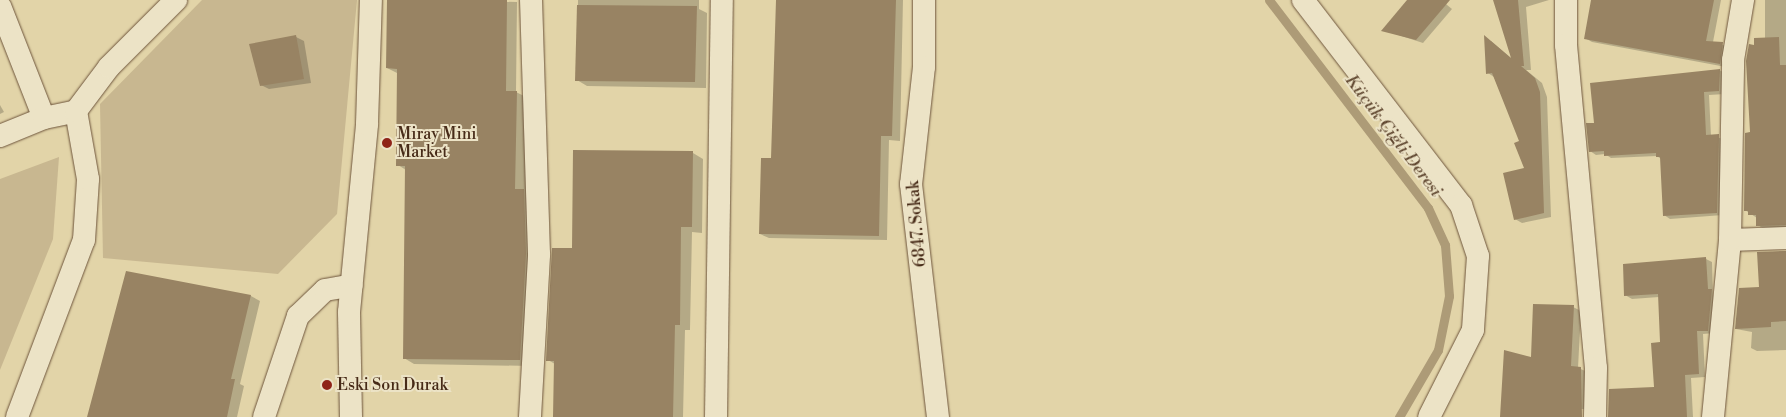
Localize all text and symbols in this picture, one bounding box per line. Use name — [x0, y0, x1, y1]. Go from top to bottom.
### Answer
water label: Küçük Çiğli Deresi — [1340, 70, 1446, 202]
place label: Miray Mini Market — [397, 124, 477, 162]
marker: Miray Mini Market — [381, 137, 393, 149]
street label: 6847. Sokak — [904, 180, 930, 268]
place label: Eski Son Durak — [337, 375, 448, 395]
marker: Eski Son Durak — [321, 379, 333, 391]

